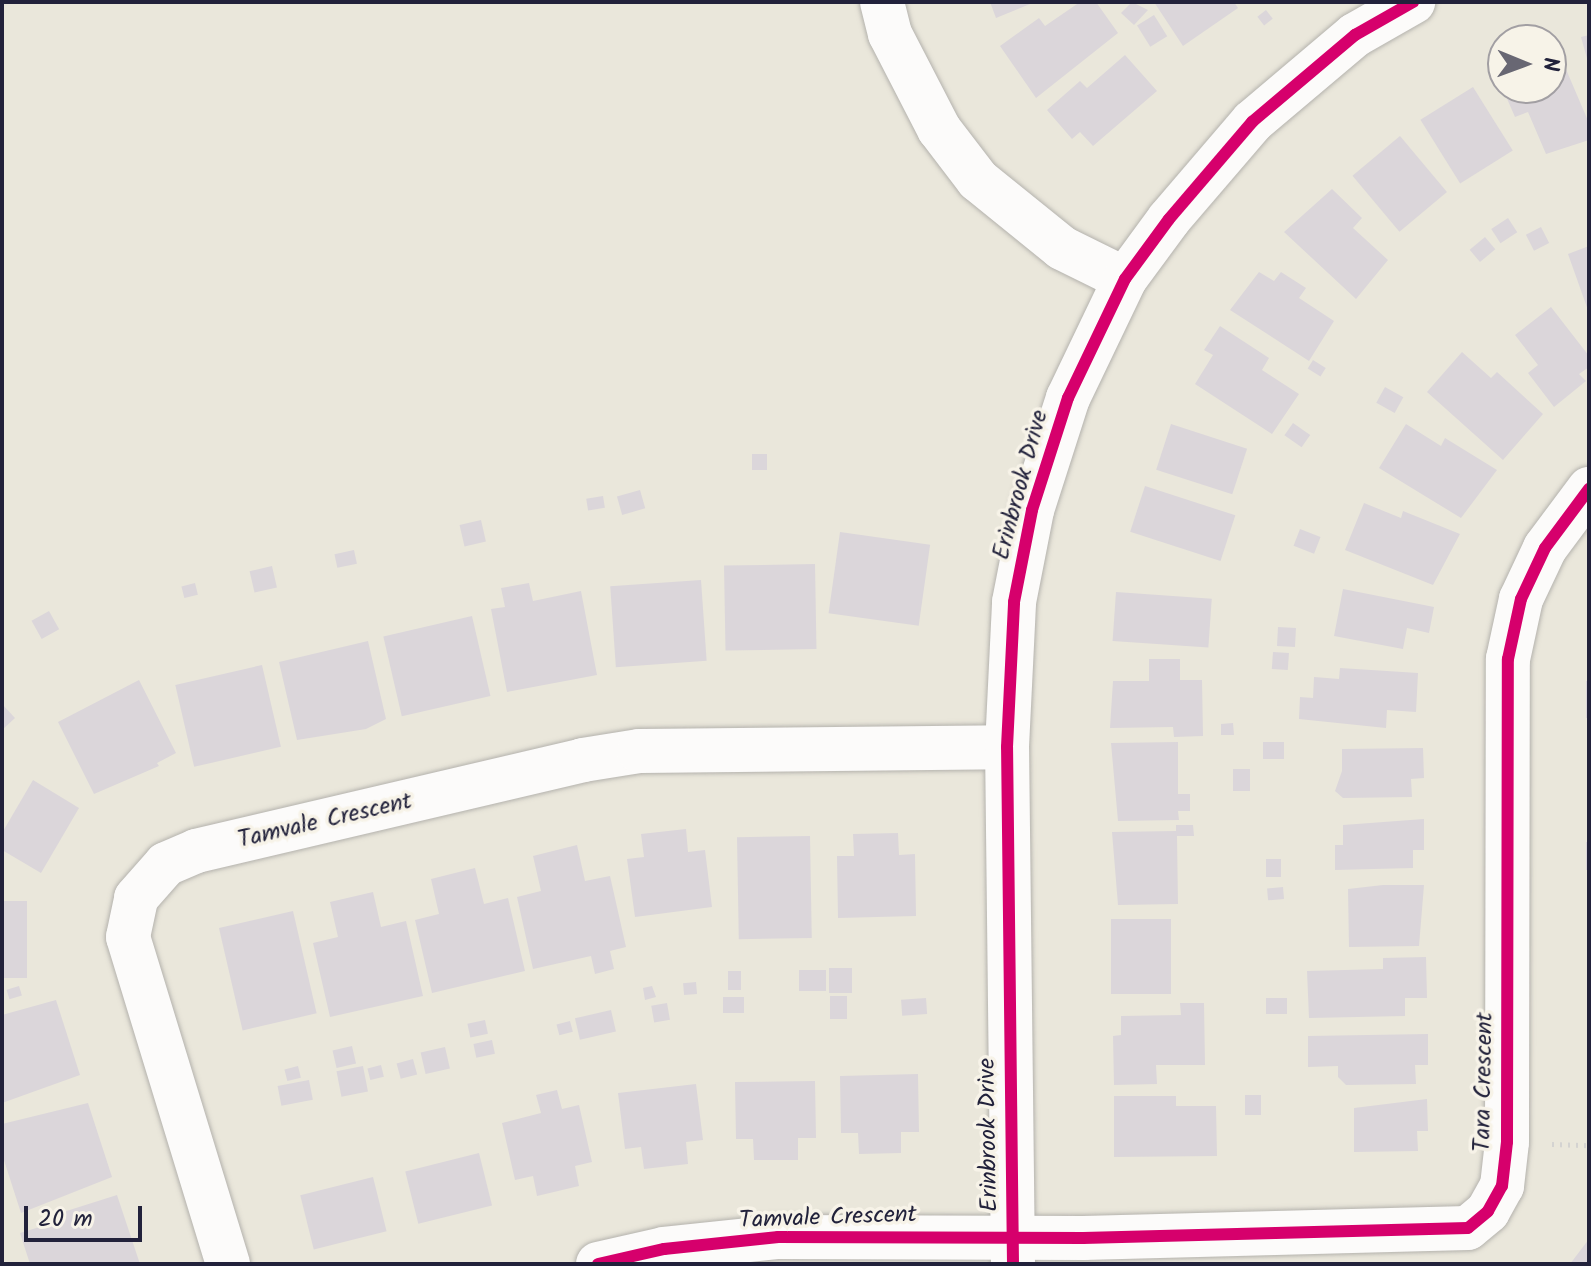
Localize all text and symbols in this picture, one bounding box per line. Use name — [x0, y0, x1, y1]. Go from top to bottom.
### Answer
north arrow — [1487, 24, 1567, 104]
text: N — [1532, 57, 1567, 72]
street label: Erinbrook Drive — [987, 407, 1055, 563]
street label: Tamvale Crescent — [235, 787, 415, 855]
street label: Tara Crescent — [1468, 1012, 1500, 1152]
street label: Erinbrook Drive — [973, 1058, 1005, 1212]
scale bar — [28, 1190, 146, 1240]
text: 20 m — [38, 1200, 93, 1239]
street label: Tamvale Crescent — [739, 1201, 917, 1235]

